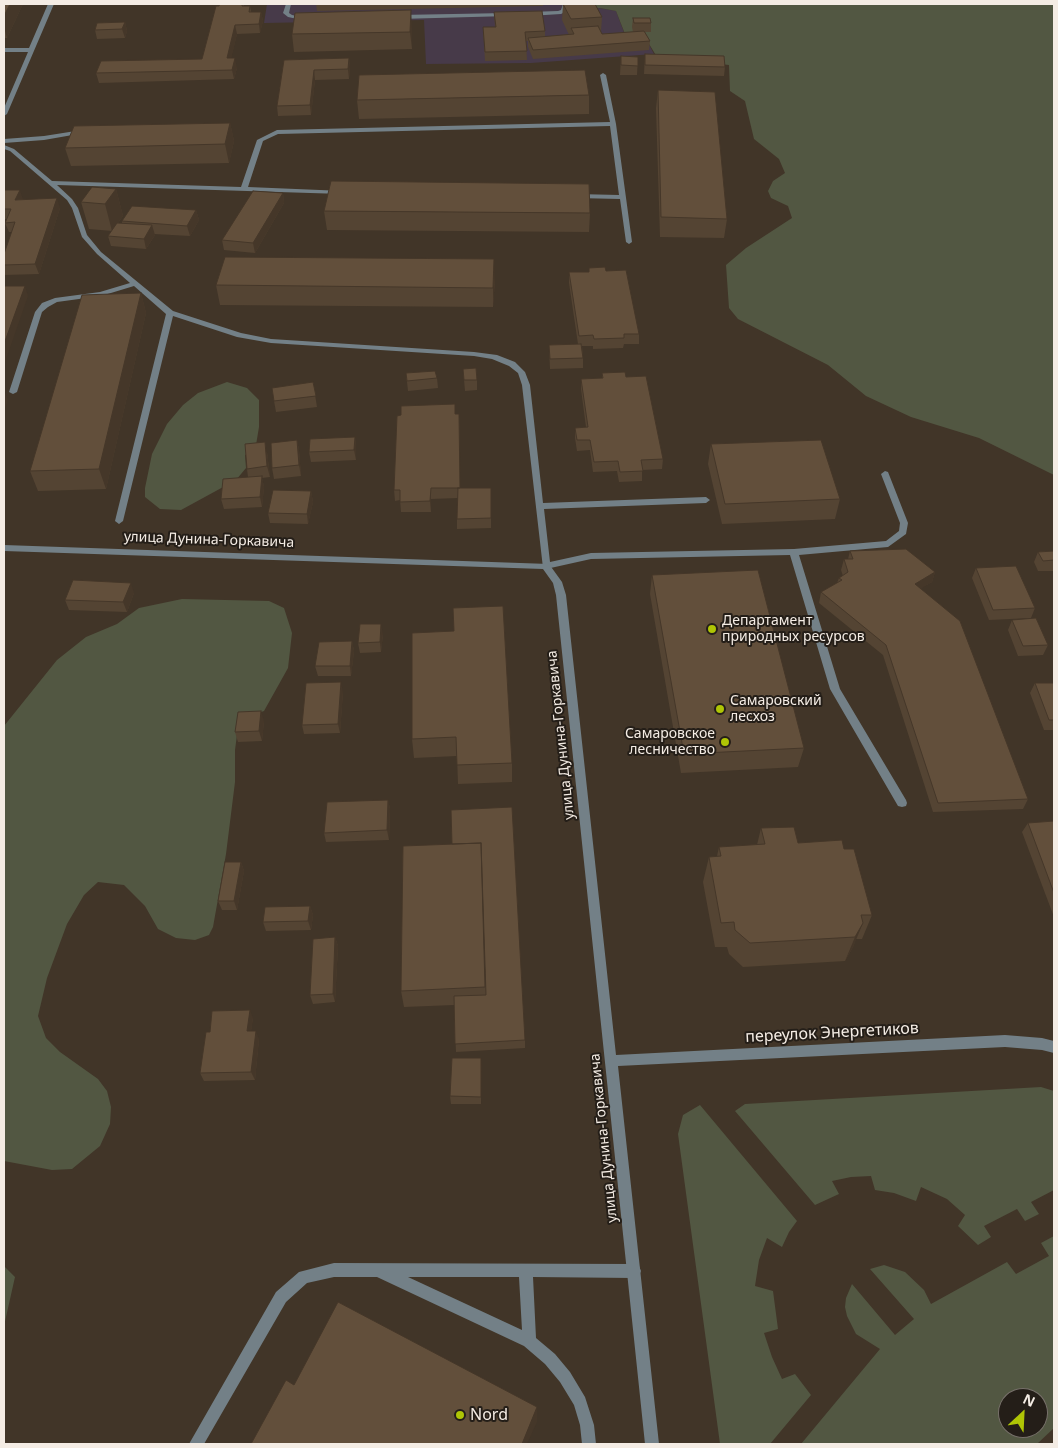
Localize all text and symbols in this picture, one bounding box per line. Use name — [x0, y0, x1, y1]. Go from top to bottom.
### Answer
street label: улица Дунина-Горкавича — [124, 529, 294, 551]
place label: Департамент природных ресурсов — [722, 613, 865, 646]
marker: Департамент природных ресурсов — [706, 623, 718, 635]
street label: улица Дунина-Горкавича — [544, 649, 578, 821]
place label: Самаровский лесхоз — [730, 693, 822, 726]
marker: Самаровский лесхоз — [714, 703, 726, 715]
place label: Самаровское лесничество — [625, 726, 715, 759]
marker: Самаровское лесничество — [719, 736, 731, 748]
street label: переулок Энергетиков — [745, 1019, 919, 1047]
street label: улица Дунина-Горкавича — [587, 1052, 621, 1224]
north arrow — [998, 1388, 1048, 1438]
text: N — [1020, 1389, 1038, 1411]
place label: Nord — [470, 1405, 508, 1425]
marker: Nord — [454, 1409, 466, 1421]

